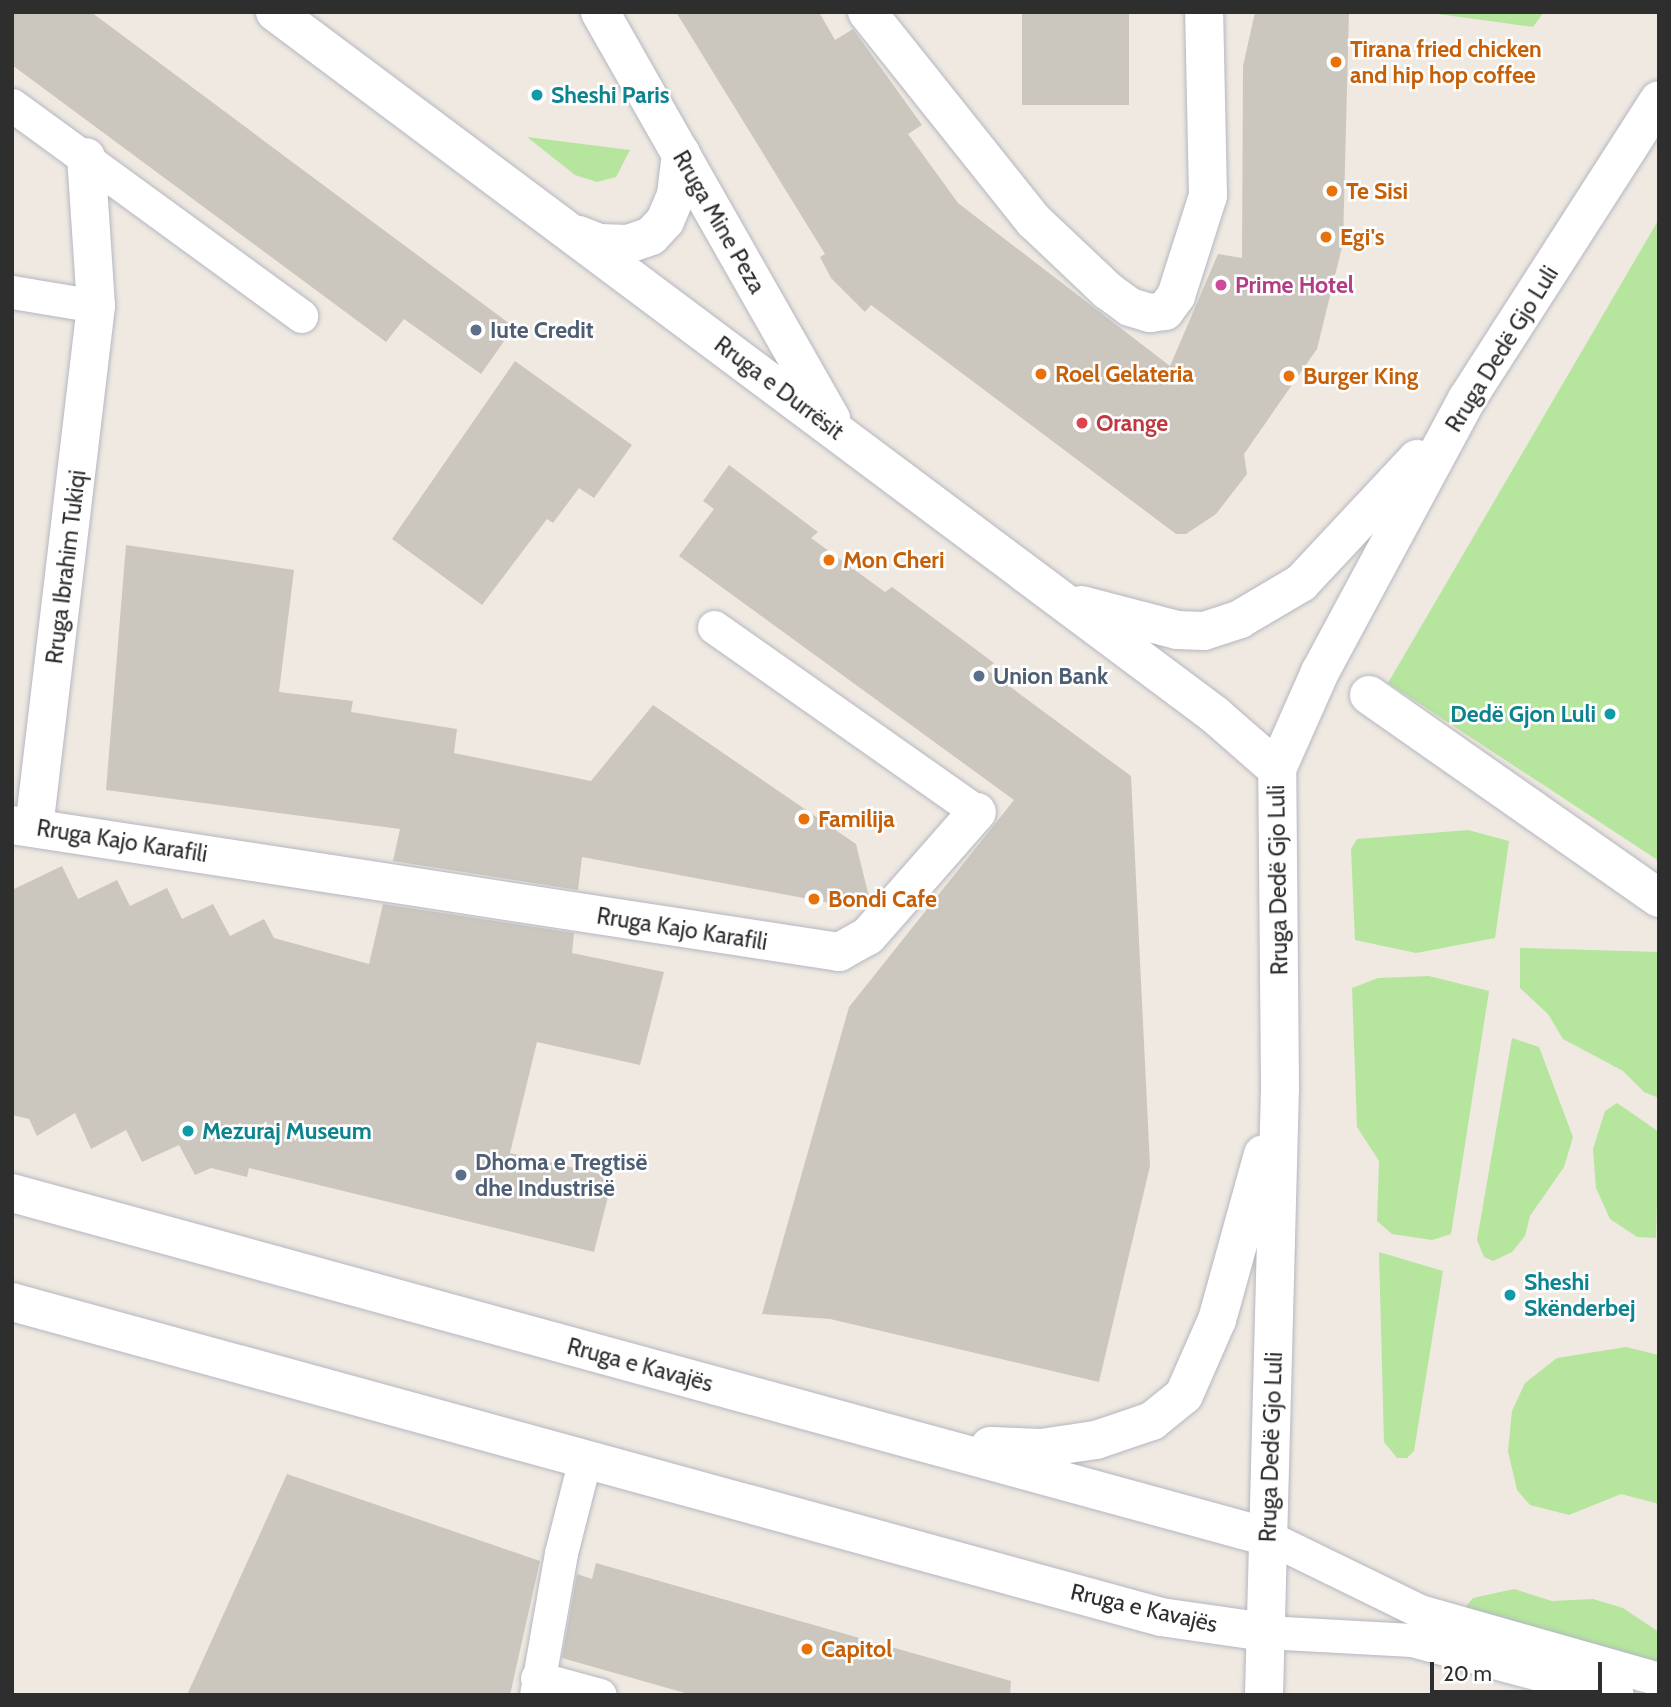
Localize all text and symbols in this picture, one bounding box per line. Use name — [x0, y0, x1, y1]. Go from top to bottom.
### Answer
place label: Tirana fried chicken and hip hop coffee — [1350, 35, 1542, 89]
marker: Tirana fried chicken and hip hop coffee — [1328, 54, 1344, 70]
place label: Sheshi Paris — [551, 81, 670, 109]
marker: Sheshi Paris — [529, 87, 545, 103]
street label: Rruga Mine Peza — [667, 146, 771, 298]
place label: Te Sisi — [1346, 177, 1408, 205]
marker: Te Sisi — [1324, 183, 1340, 199]
place label: Egi's — [1340, 223, 1384, 251]
marker: Egi's — [1318, 229, 1334, 245]
street label: Rruga Dedë Gjo Luli — [1440, 261, 1564, 437]
place label: Prime Hotel — [1235, 271, 1354, 299]
marker: Prime Hotel — [1213, 277, 1229, 293]
place label: Iute Credit — [490, 316, 594, 344]
marker: Iute Credit — [468, 322, 484, 338]
street label: Rruga e Durrësit — [709, 331, 849, 445]
place label: Roel Gelateria — [1055, 360, 1194, 388]
place label: Burger King — [1303, 362, 1418, 390]
marker: Roel Gelateria — [1033, 366, 1049, 382]
marker: Burger King — [1281, 368, 1297, 384]
place label: Orange — [1096, 409, 1168, 437]
marker: Orange — [1074, 415, 1090, 431]
street label: Rruga Ibrahim Tukiqi — [40, 468, 92, 666]
place label: Mon Cheri — [843, 546, 944, 574]
marker: Mon Cheri — [821, 552, 837, 568]
place label: Union Bank — [993, 662, 1108, 690]
marker: Union Bank — [971, 668, 987, 684]
place label: Dedë Gjon Luli — [1450, 700, 1596, 728]
marker: Dedë Gjon Luli — [1602, 706, 1618, 722]
street label: Rruga Dedë Gjo Luli — [1263, 785, 1293, 975]
place label: Familija — [818, 805, 895, 833]
marker: Familija — [796, 811, 812, 827]
street label: Rruga Kajo Karafili — [35, 814, 209, 868]
place label: Bondi Cafe — [828, 885, 937, 913]
marker: Bondi Cafe — [806, 891, 822, 907]
street label: Rruga Kajo Karafili — [595, 902, 769, 956]
place label: Mezuraj Museum — [202, 1117, 372, 1145]
marker: Mezuraj Museum — [180, 1123, 196, 1139]
place label: Dhoma e Tregtisë dhe Industrisë — [475, 1148, 647, 1202]
marker: Dhoma e Tregtisë dhe Industrisë — [453, 1167, 469, 1183]
place label: Sheshi Skënderbej — [1524, 1268, 1635, 1322]
marker: Sheshi Skënderbej — [1502, 1287, 1518, 1303]
street label: Rruga e Kavajës — [564, 1332, 716, 1398]
street label: Rruga Dedë Gjo Luli — [1254, 1351, 1288, 1543]
street label: Rruga e Kavajës — [1068, 1578, 1220, 1638]
place label: Capitol — [821, 1635, 892, 1663]
marker: Capitol — [799, 1641, 815, 1657]
scale bar — [1433, 1648, 1604, 1692]
text: 20 m — [1443, 1661, 1492, 1686]

